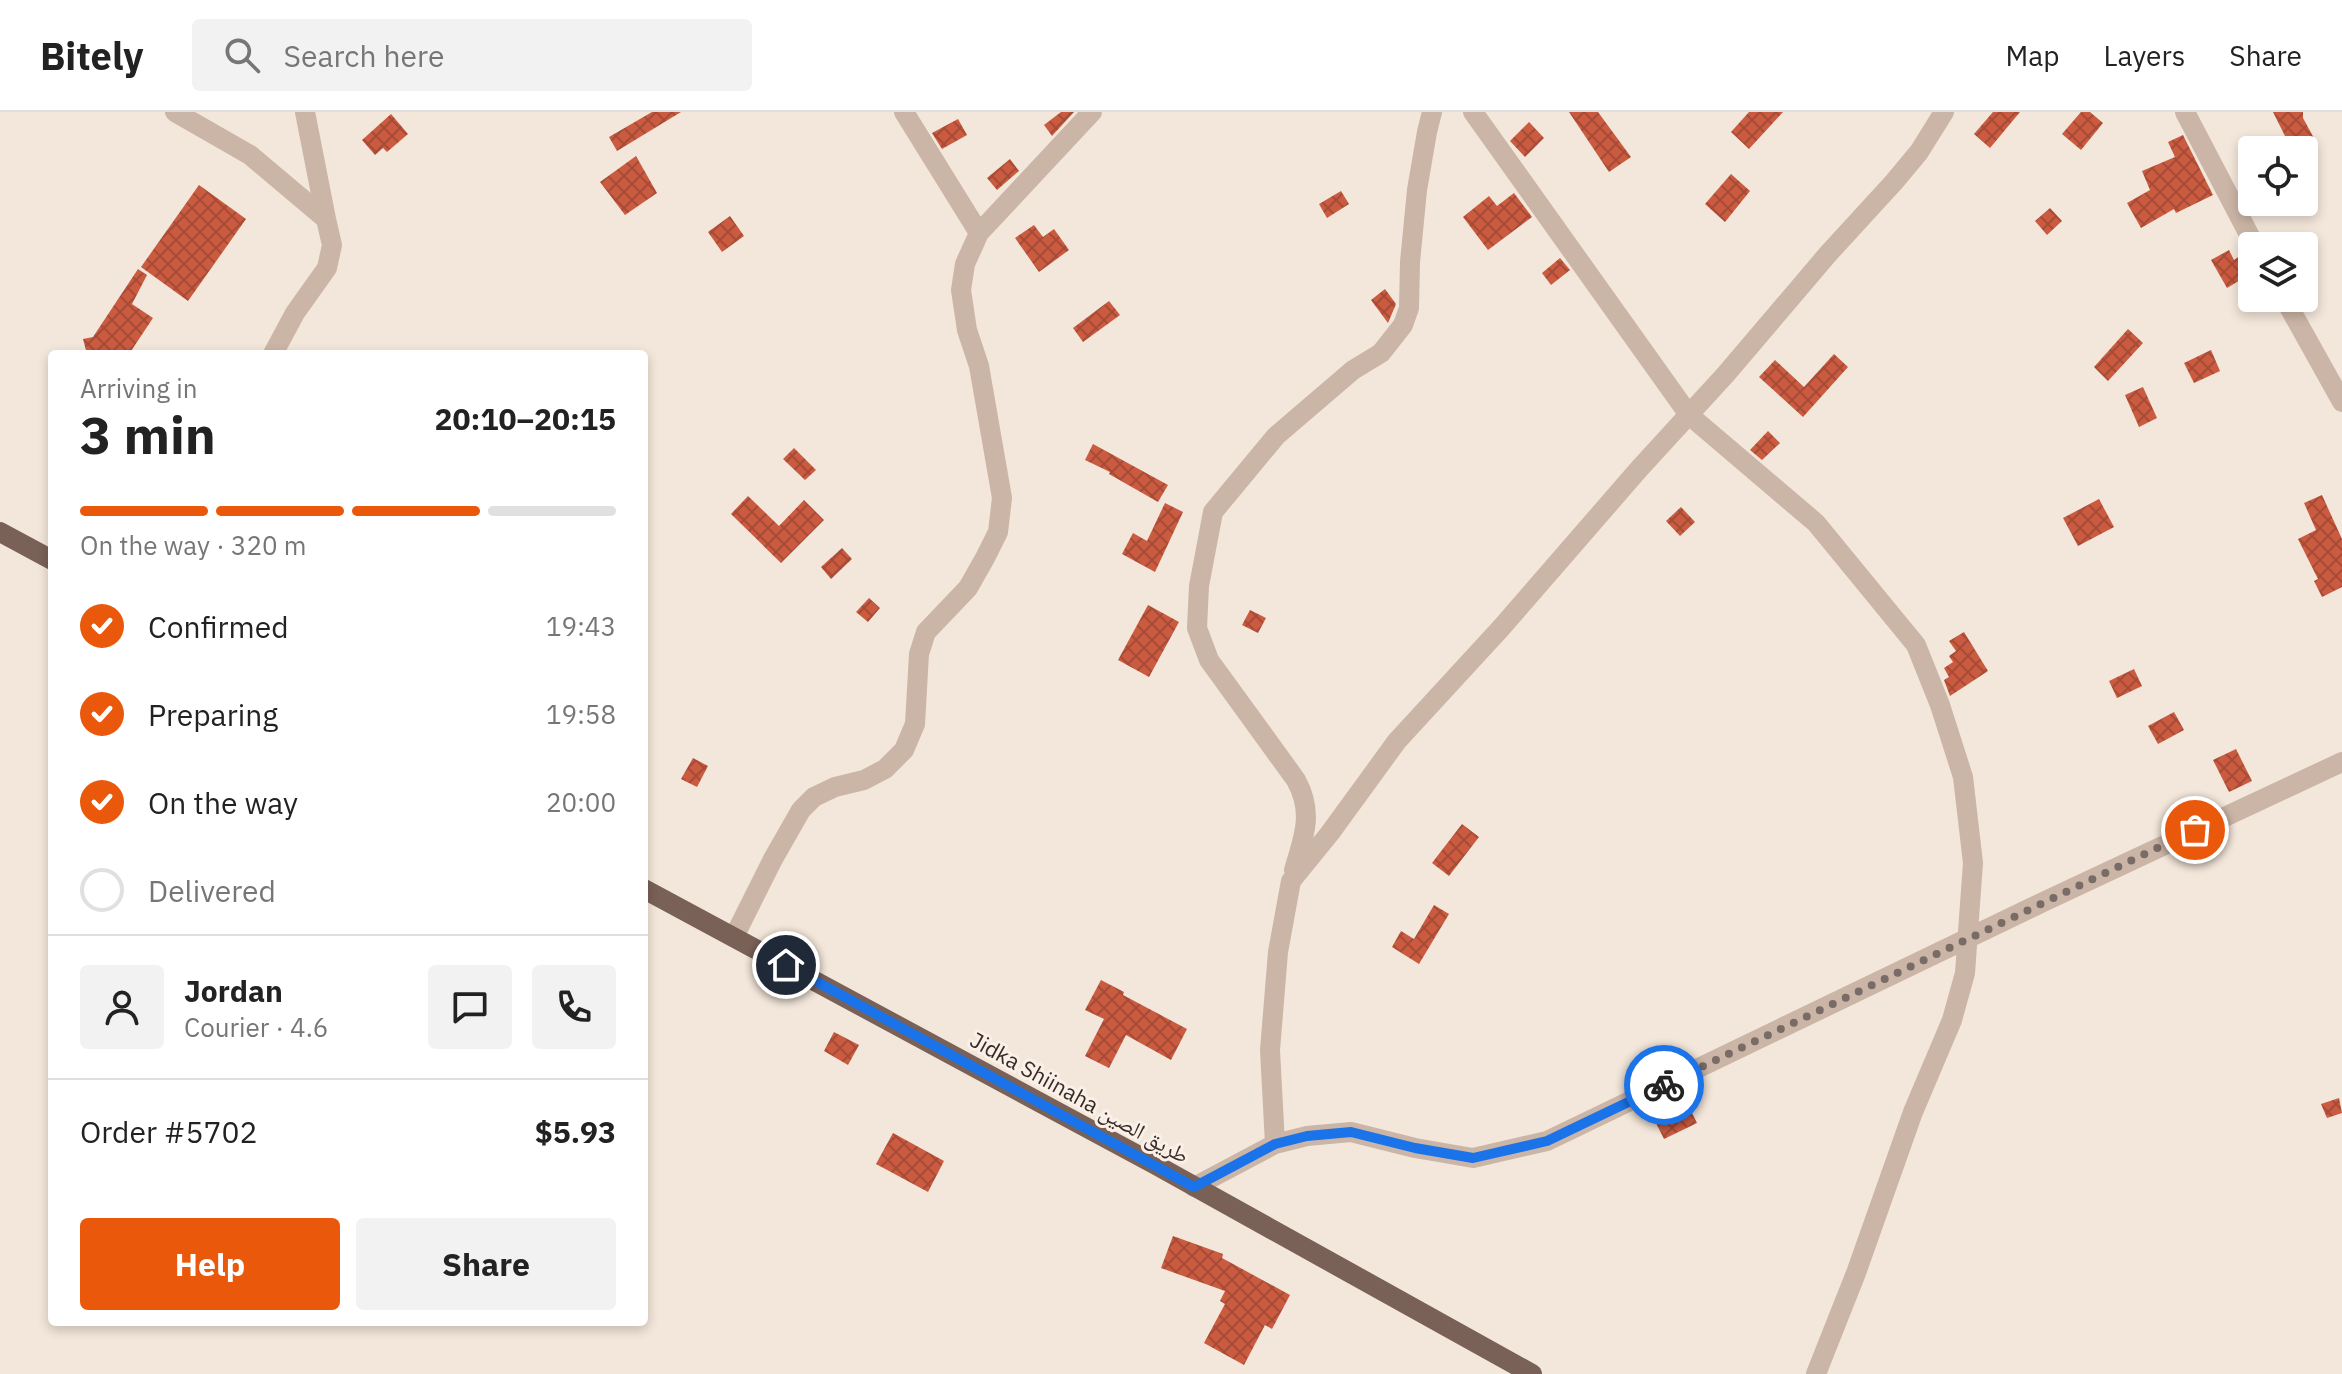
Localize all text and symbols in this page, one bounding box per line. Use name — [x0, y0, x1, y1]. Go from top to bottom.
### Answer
search box — [192, 19, 752, 91]
text: Bitely — [40, 31, 144, 80]
icon: search — [220, 33, 264, 77]
text: Search here — [284, 36, 444, 75]
text: Map — [2005, 37, 2059, 74]
text: Layers — [2103, 37, 2185, 74]
text: Share — [2229, 37, 2302, 74]
map controls — [2238, 136, 2318, 312]
button: locate — [2238, 136, 2318, 216]
button: layers — [2238, 232, 2318, 312]
text: Arriving in — [80, 371, 197, 405]
text: 20:10–20:15 — [435, 399, 616, 438]
text: 3 min — [80, 401, 216, 468]
text: On the way · 320 m — [80, 528, 306, 562]
icon: check — [80, 604, 124, 648]
text: Confirmed — [148, 607, 289, 646]
text: 19:43 — [546, 609, 616, 643]
icon: check — [80, 692, 124, 736]
text: Preparing — [148, 695, 278, 734]
text: 19:58 — [546, 697, 616, 731]
icon: check — [80, 780, 124, 824]
text: On the way — [148, 783, 298, 822]
text: 20:00 — [546, 785, 616, 819]
pin — [2161, 796, 2229, 864]
icon: bag — [2173, 808, 2217, 852]
text: Delivered — [148, 871, 276, 910]
pin — [752, 931, 820, 999]
icon: home — [764, 943, 808, 987]
button: person — [80, 965, 164, 1049]
button: chat — [428, 965, 512, 1049]
button: phone — [532, 965, 616, 1049]
text: Jordan — [184, 971, 283, 1010]
text: Courier · 4.6 — [184, 1010, 328, 1044]
street label: Jidka Shiinaha طريق الصين — [965, 1025, 1195, 1169]
courier — [1624, 1045, 1704, 1125]
icon: bike — [1642, 1063, 1686, 1107]
text: Order #5702 — [80, 1112, 257, 1151]
text: $5.93 — [535, 1112, 616, 1151]
button: Help — [80, 1218, 340, 1310]
button: Share — [356, 1218, 616, 1310]

